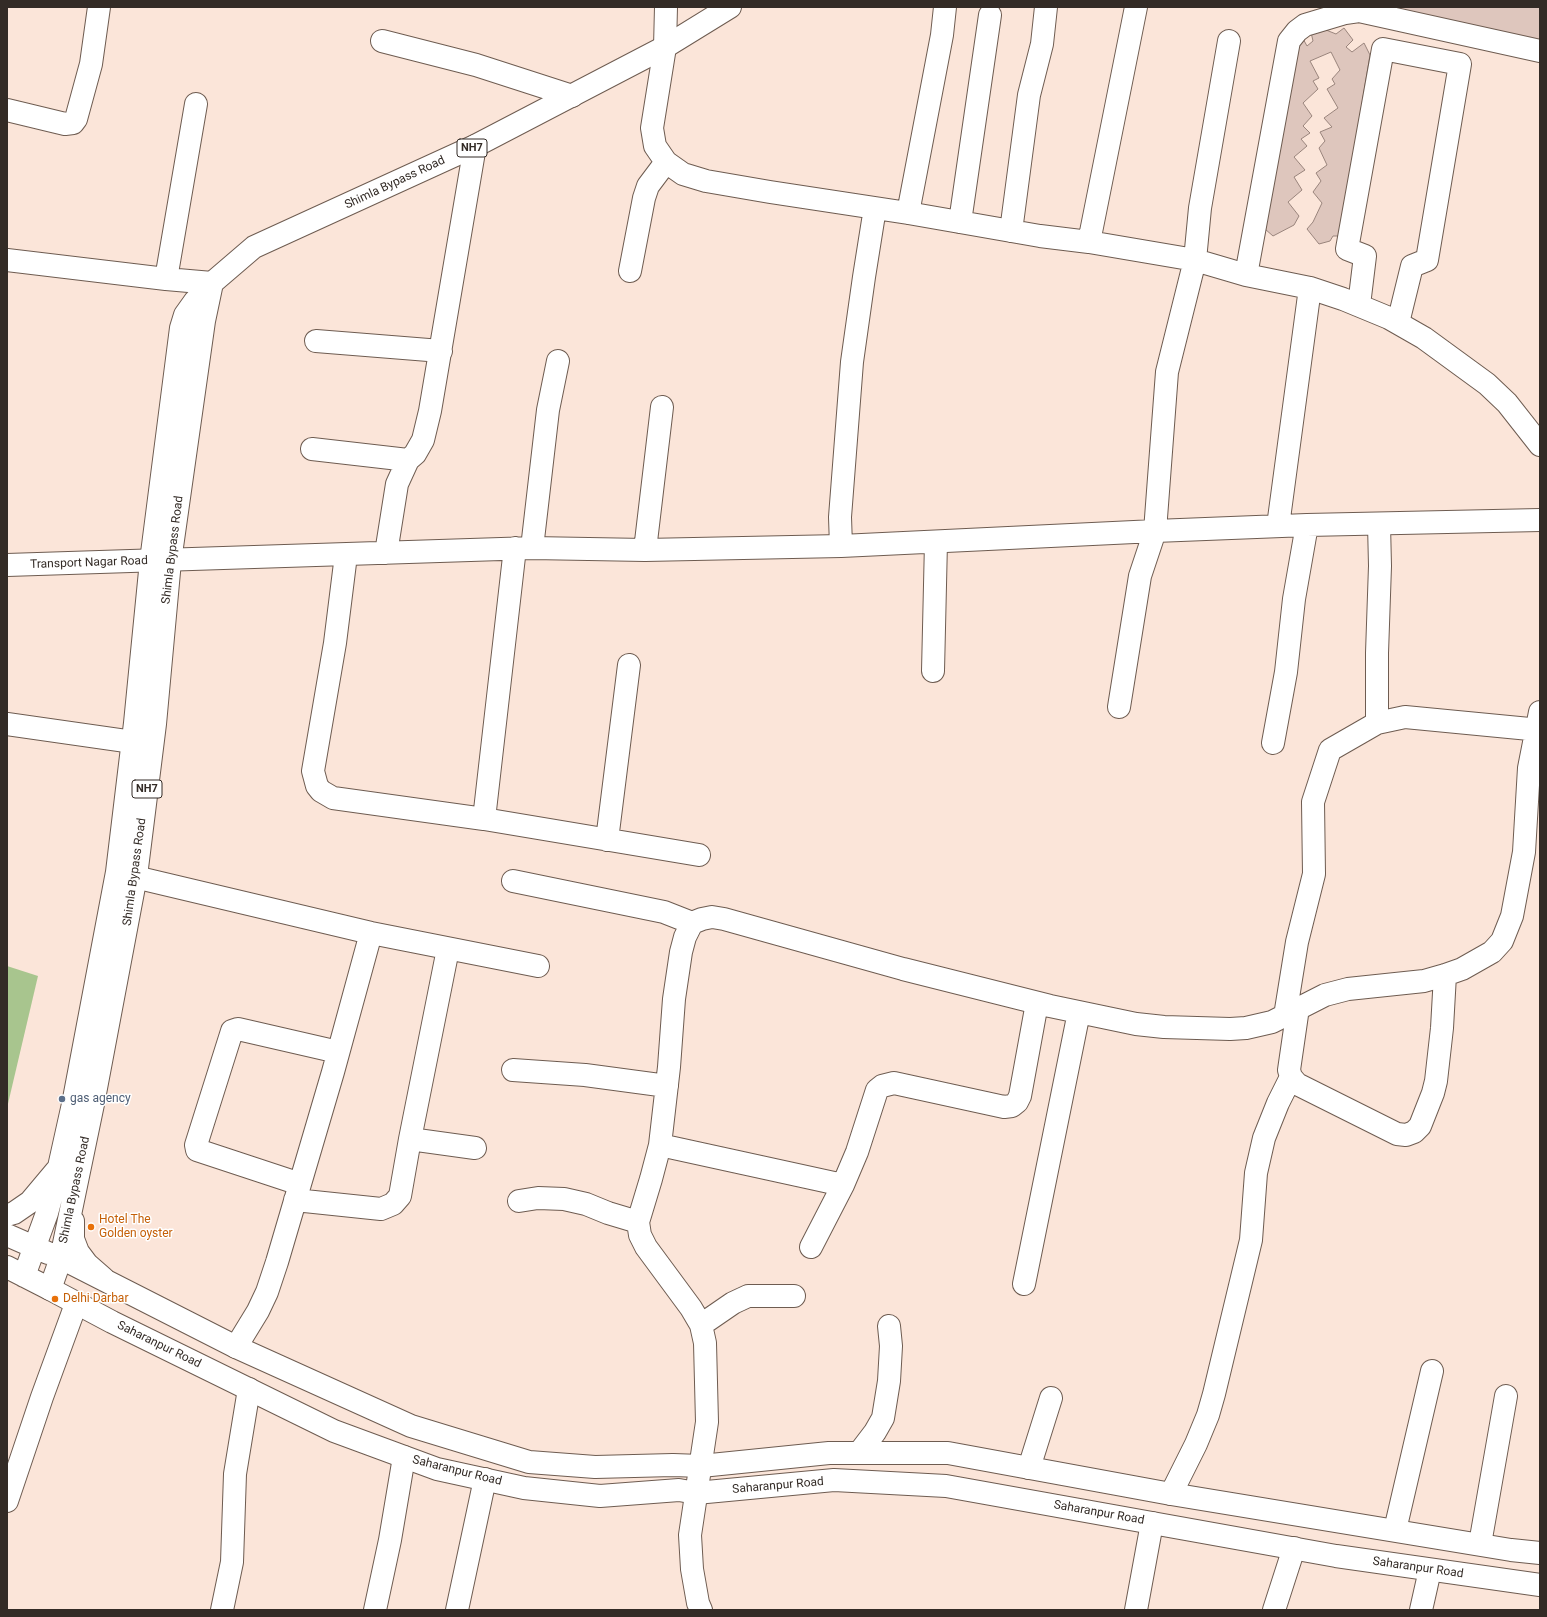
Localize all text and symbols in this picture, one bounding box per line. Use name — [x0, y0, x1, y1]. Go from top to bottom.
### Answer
road number: NH7 — [457, 139, 487, 157]
street label: Shimla Bypass Road — [343, 153, 447, 213]
street label: Shimla Bypass Road — [159, 495, 187, 605]
street label: Transport Nagar Road — [30, 554, 148, 572]
road number: NH7 — [132, 780, 162, 798]
street label: Shimla Bypass Road — [120, 817, 150, 927]
place label: gas agency — [70, 1092, 131, 1106]
marker: gas agency — [57, 1094, 67, 1104]
street label: Shimla Bypass Road — [57, 1135, 93, 1245]
place label: Hotel The Golden oyster — [99, 1213, 173, 1241]
marker: Hotel The Golden oyster — [86, 1222, 96, 1232]
place label: Delhi Darbar — [63, 1292, 128, 1306]
marker: Delhi Darbar — [50, 1294, 60, 1304]
street label: Saharanpur Road — [115, 1318, 203, 1372]
street label: Saharanpur Road — [411, 1453, 503, 1489]
street label: Saharanpur Road — [732, 1475, 824, 1497]
street label: Saharanpur Road — [1053, 1498, 1145, 1528]
street label: Saharanpur Road — [1372, 1554, 1464, 1582]

